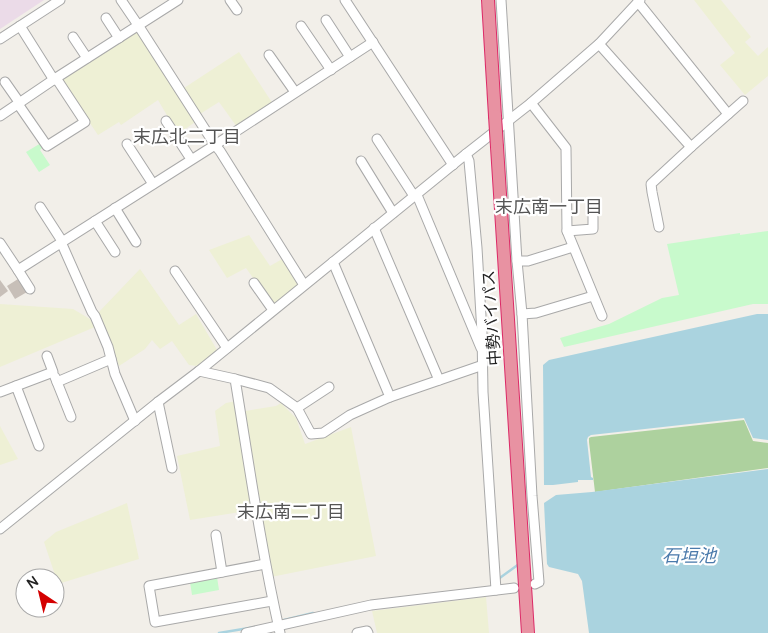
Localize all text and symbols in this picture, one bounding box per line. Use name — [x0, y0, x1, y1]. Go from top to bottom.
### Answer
district label: 末広北二丁目 — [133, 124, 241, 148]
district label: 末広南一丁目 — [495, 194, 603, 218]
street label: 中勢バイパス — [477, 270, 505, 366]
district label: 末広南二丁目 — [237, 499, 345, 523]
water label: 石垣池 — [662, 543, 718, 567]
north arrow — [15, 568, 65, 618]
text: N — [23, 571, 42, 593]

